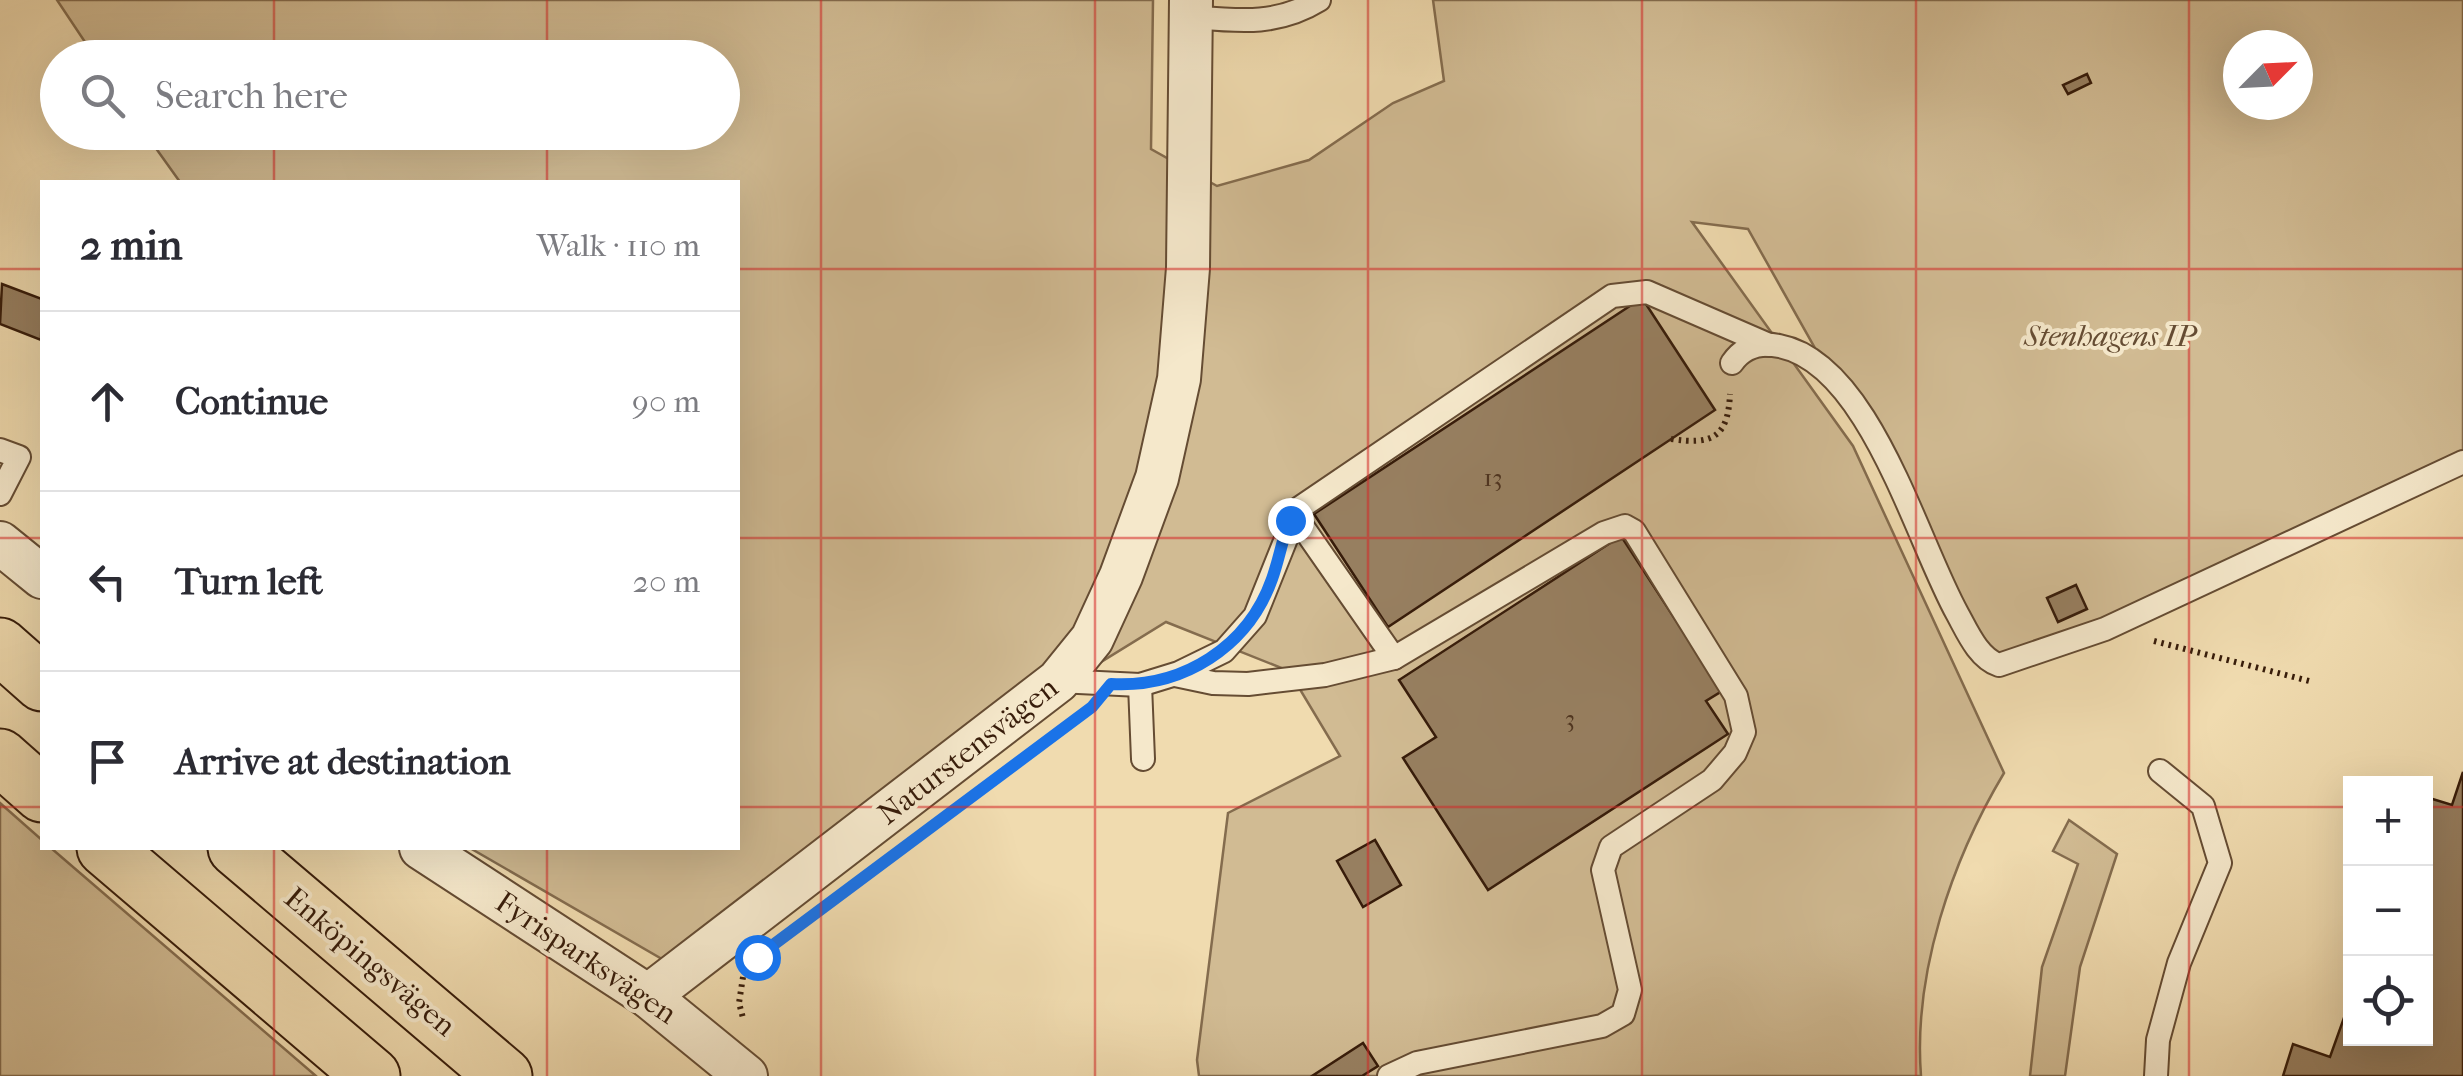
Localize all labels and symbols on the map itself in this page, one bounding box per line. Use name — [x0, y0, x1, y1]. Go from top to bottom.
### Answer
north arrow — [2223, 30, 2313, 120]
park label: Stenhagens IP — [2023, 319, 2198, 354]
house number: 13 — [1483, 463, 1503, 492]
route end — [1268, 498, 1314, 544]
street label: Naturstensvägen — [871, 670, 1065, 832]
house number: 3 — [1565, 704, 1575, 733]
street label: Enköpingsvägen — [277, 880, 463, 1044]
street label: Fyrisparksvägen — [489, 885, 684, 1032]
route start — [735, 935, 781, 981]

